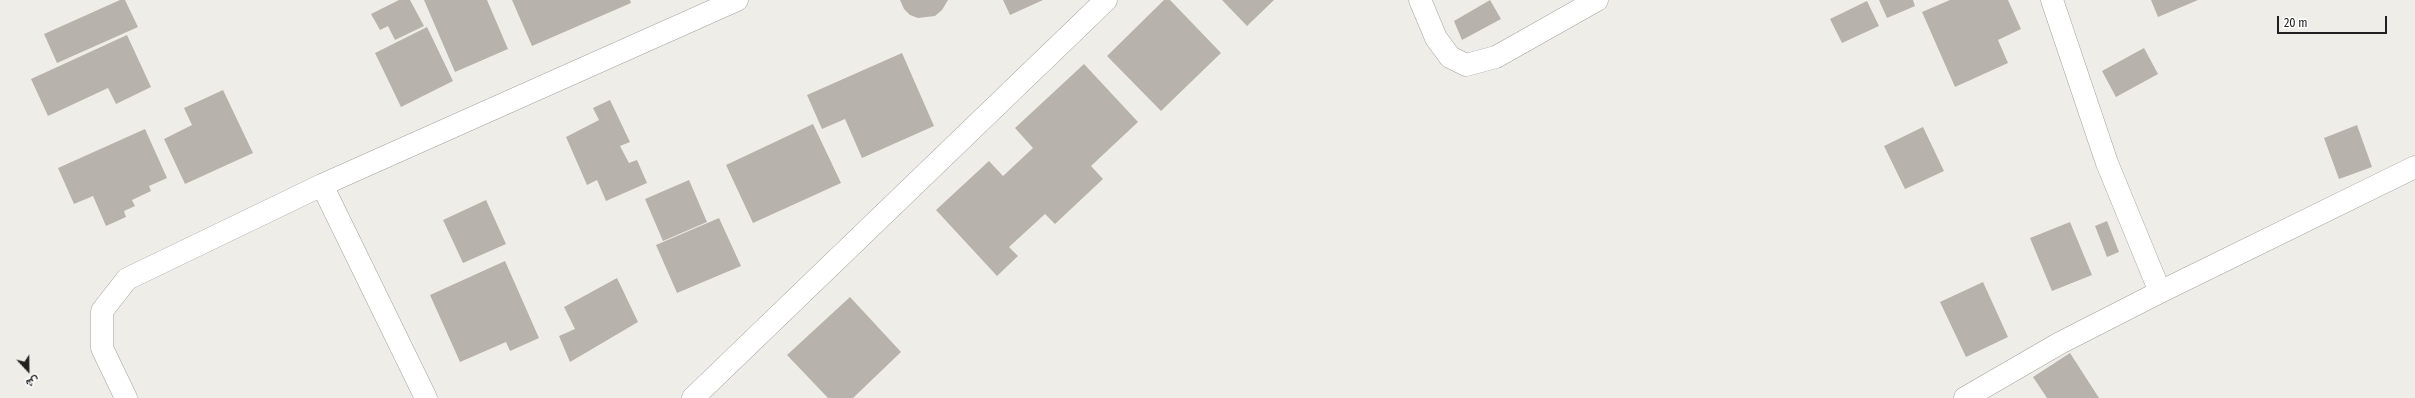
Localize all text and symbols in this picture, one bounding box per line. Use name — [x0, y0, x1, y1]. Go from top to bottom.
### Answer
scale bar — [2279, 8, 2389, 34]
text: 20 m — [2284, 16, 2308, 30]
north arrow — [8, 350, 48, 390]
text: ش — [24, 373, 41, 390]

